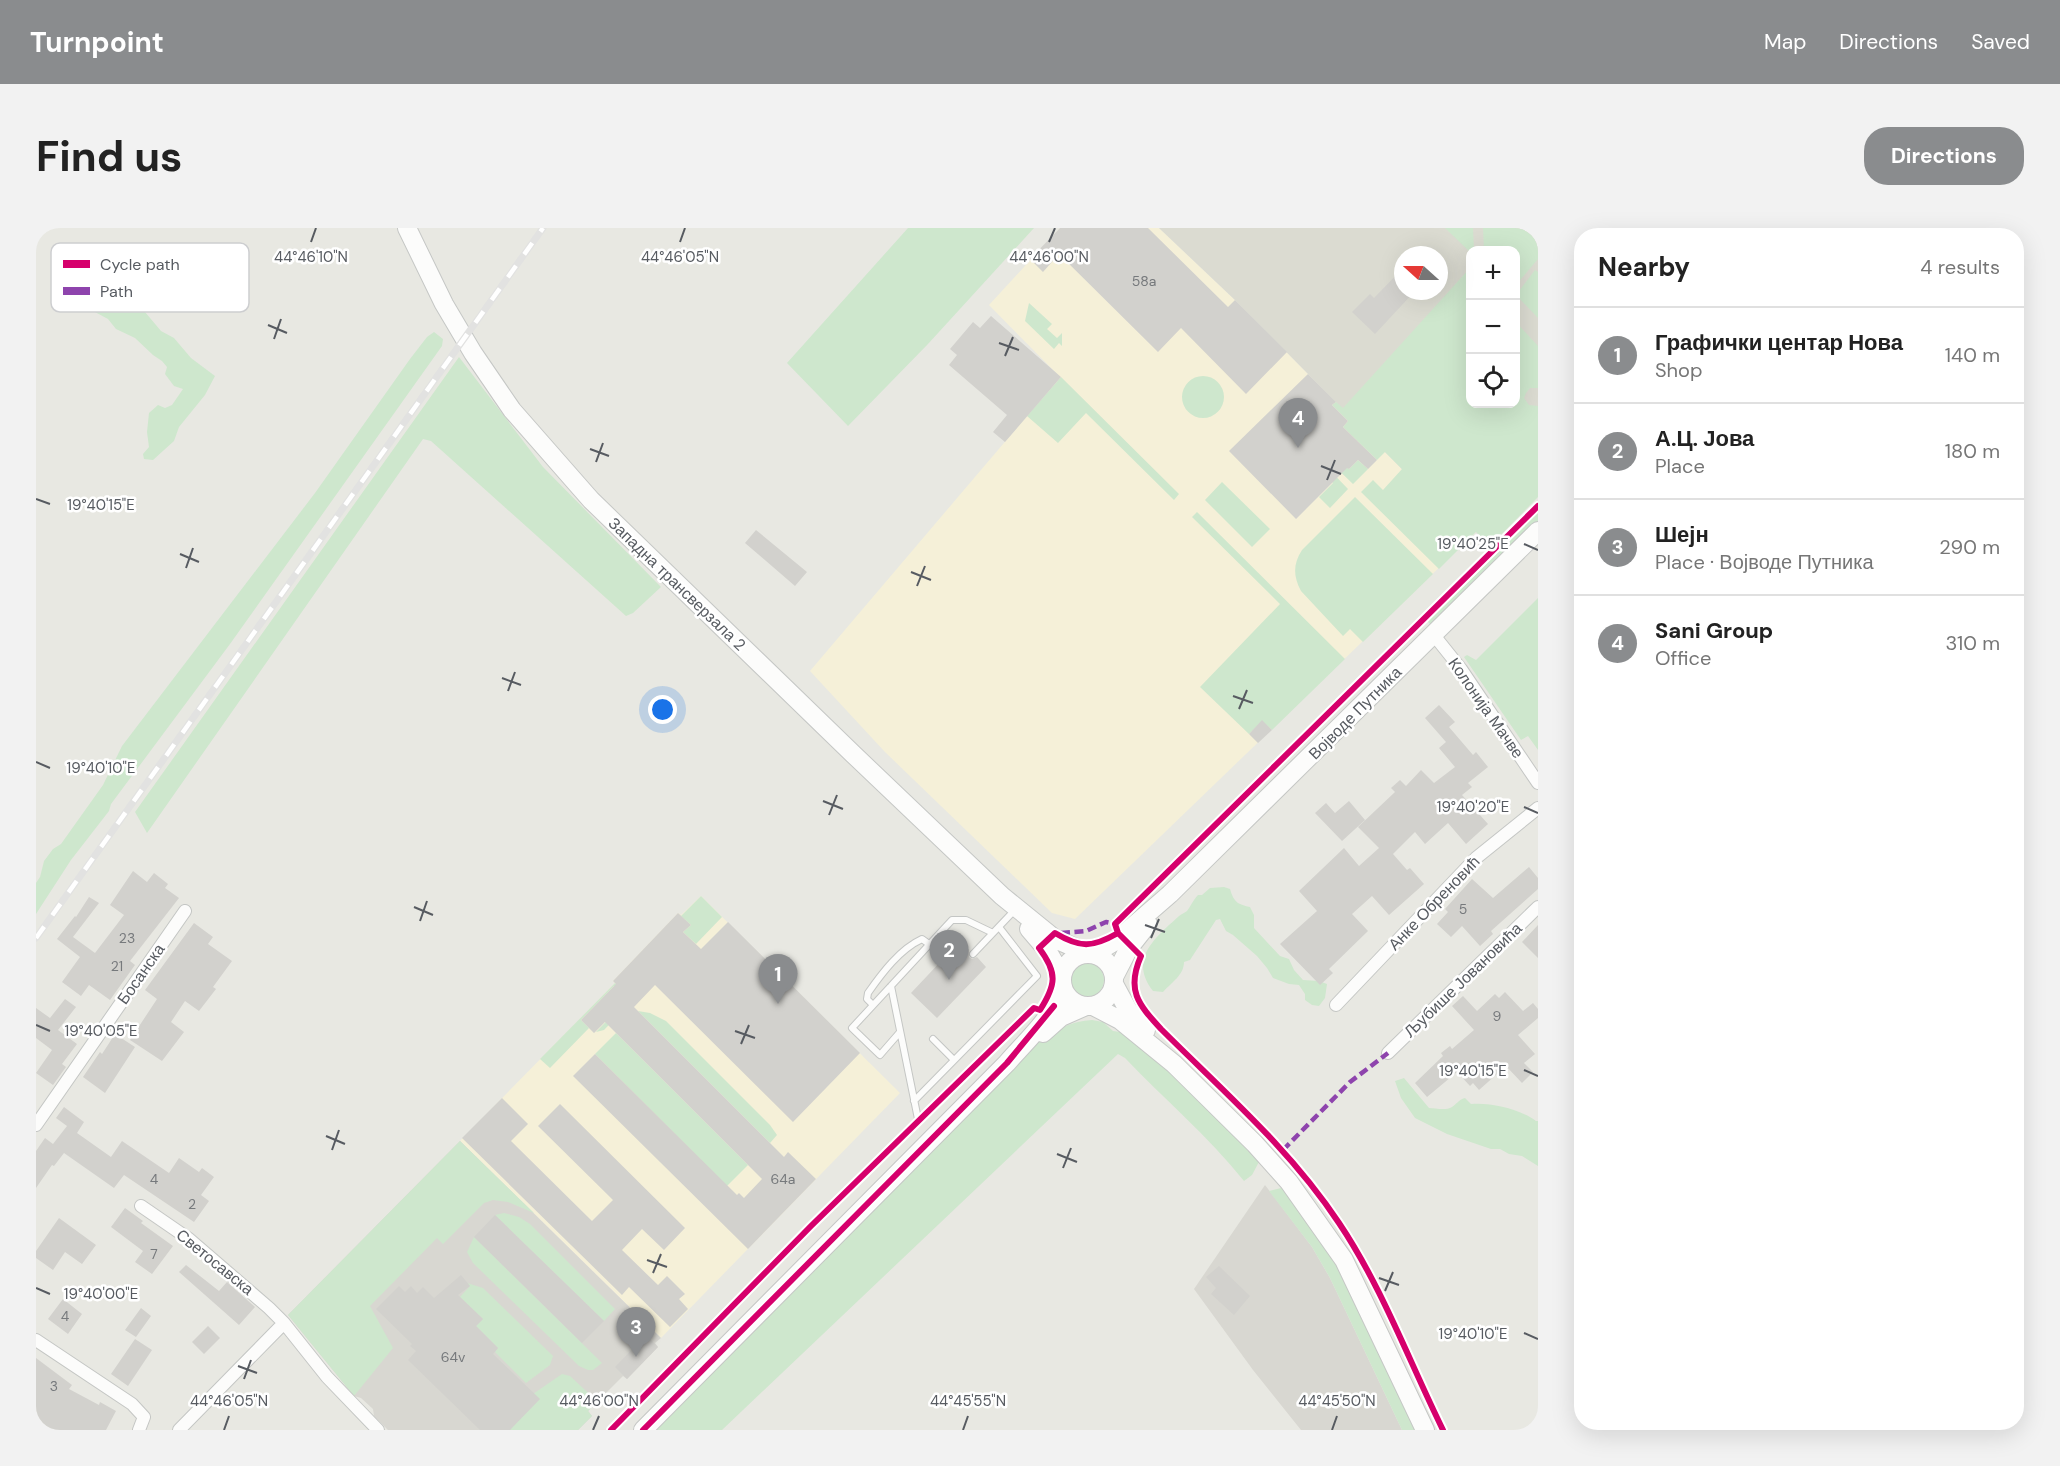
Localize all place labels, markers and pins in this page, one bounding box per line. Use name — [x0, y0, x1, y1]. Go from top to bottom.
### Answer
pin: 4 — [1278, 398, 1318, 448]
pin: 2 — [930, 930, 968, 980]
pin: 1 — [758, 954, 798, 1004]
pin: 3 — [616, 1308, 656, 1357]

